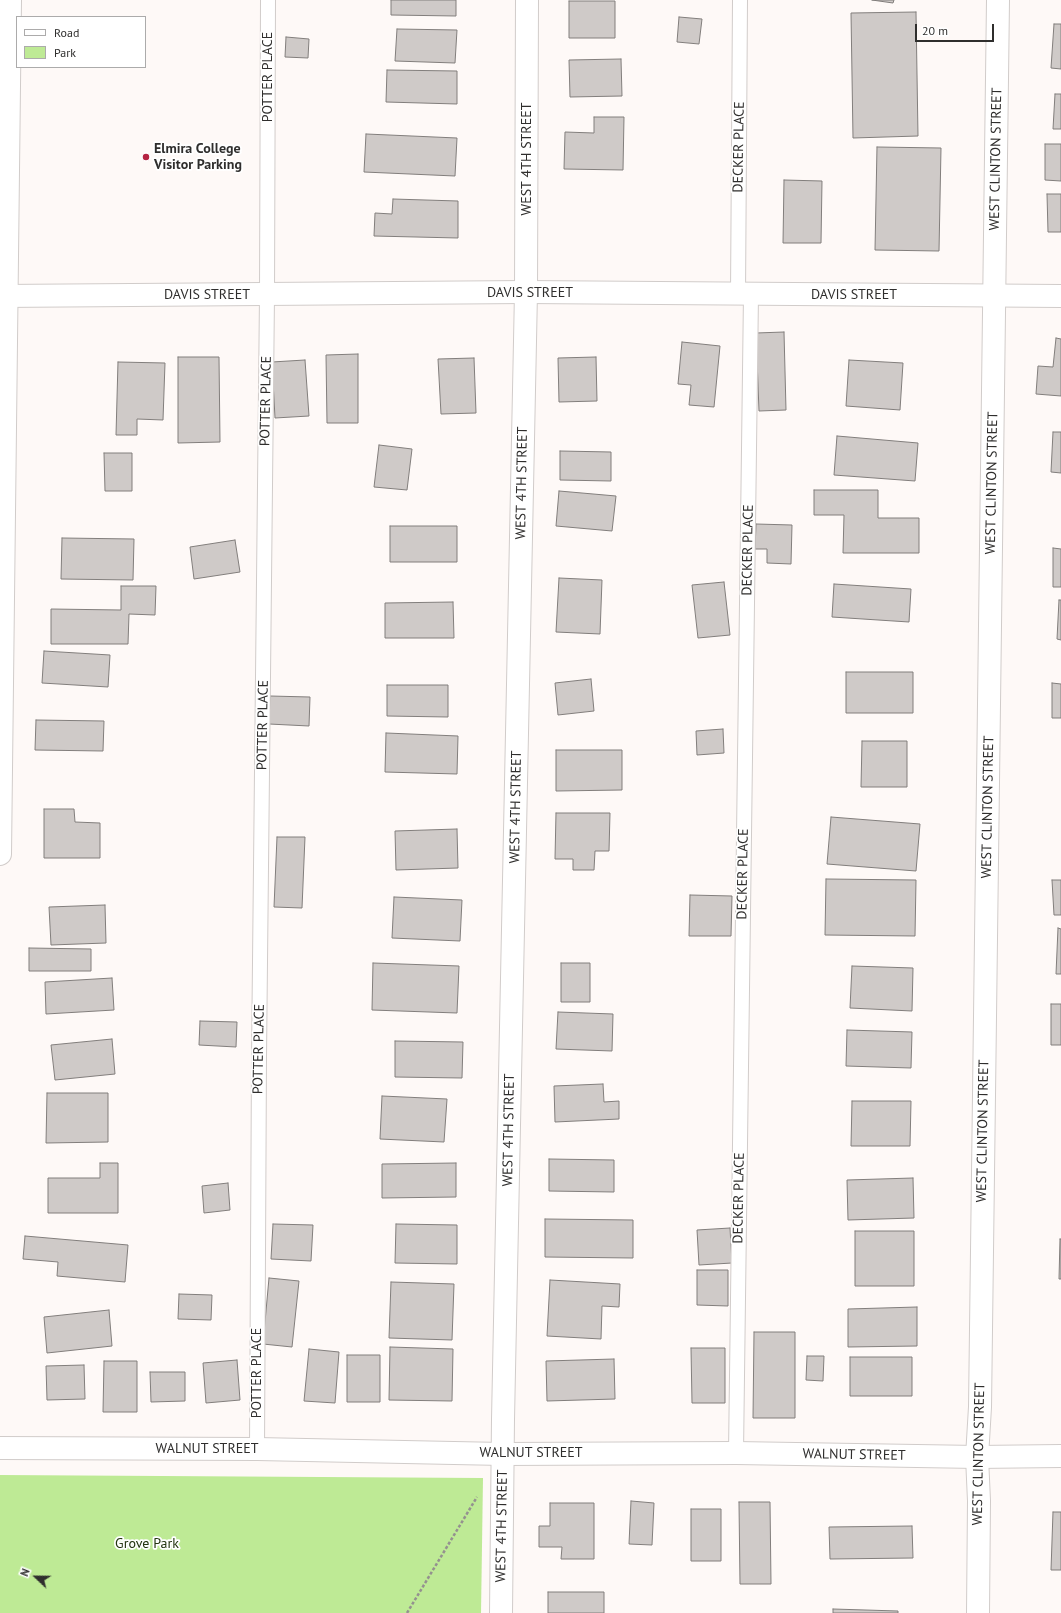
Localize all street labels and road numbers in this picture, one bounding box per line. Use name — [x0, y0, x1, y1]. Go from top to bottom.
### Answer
street label: POTTER PLACE — [260, 32, 276, 122]
street label: WEST CLINTON STREET — [986, 87, 1006, 231]
street label: DECKER PLACE — [730, 101, 748, 193]
street label: WEST 4TH STREET — [519, 103, 535, 215]
street label: DAVIS STREET — [487, 285, 573, 301]
street label: DAVIS STREET — [164, 287, 250, 303]
street label: DAVIS STREET — [811, 287, 897, 303]
street label: POTTER PLACE — [257, 356, 275, 446]
street label: WEST CLINTON STREET — [982, 411, 1002, 555]
street label: WEST 4TH STREET — [513, 426, 531, 540]
street label: DECKER PLACE — [739, 504, 757, 596]
street label: POTTER PLACE — [254, 680, 272, 770]
street label: WEST CLINTON STREET — [978, 735, 998, 879]
street label: WEST 4TH STREET — [507, 750, 525, 864]
street label: DECKER PLACE — [734, 828, 752, 920]
street label: POTTER PLACE — [250, 1004, 268, 1094]
street label: WEST CLINTON STREET — [973, 1059, 993, 1203]
street label: WEST 4TH STREET — [500, 1073, 518, 1187]
street label: DECKER PLACE — [730, 1152, 748, 1244]
street label: POTTER PLACE — [249, 1328, 265, 1418]
street label: WEST CLINTON STREET — [969, 1382, 989, 1526]
street label: WALNUT STREET — [156, 1441, 258, 1457]
street label: WALNUT STREET — [480, 1445, 582, 1461]
street label: WALNUT STREET — [802, 1446, 906, 1464]
street label: WEST 4TH STREET — [493, 1469, 511, 1583]

